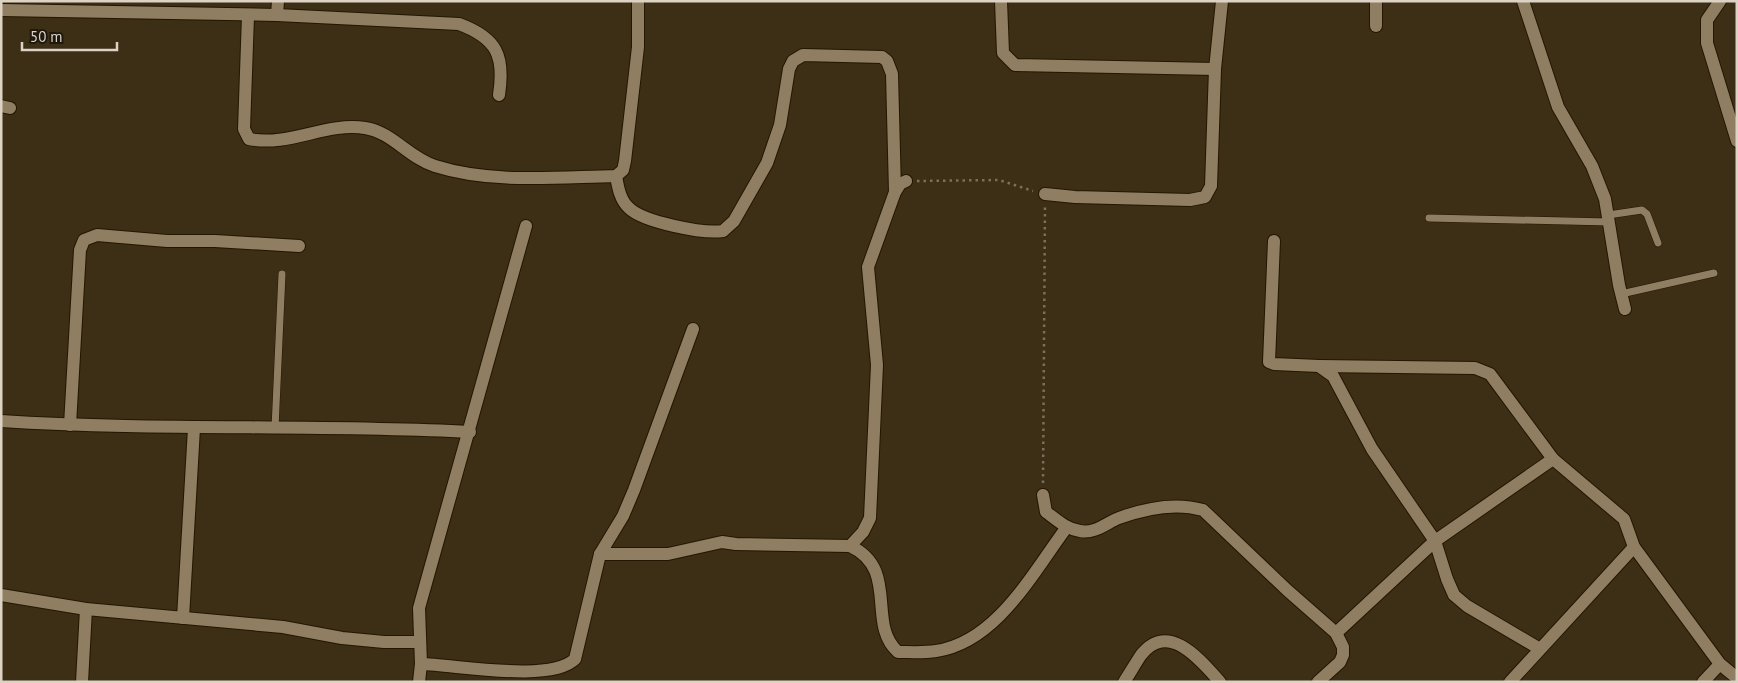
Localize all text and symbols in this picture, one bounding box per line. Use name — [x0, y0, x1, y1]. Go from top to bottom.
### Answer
scale bar — [22, 20, 118, 52]
text: 50 m — [30, 27, 63, 46]

